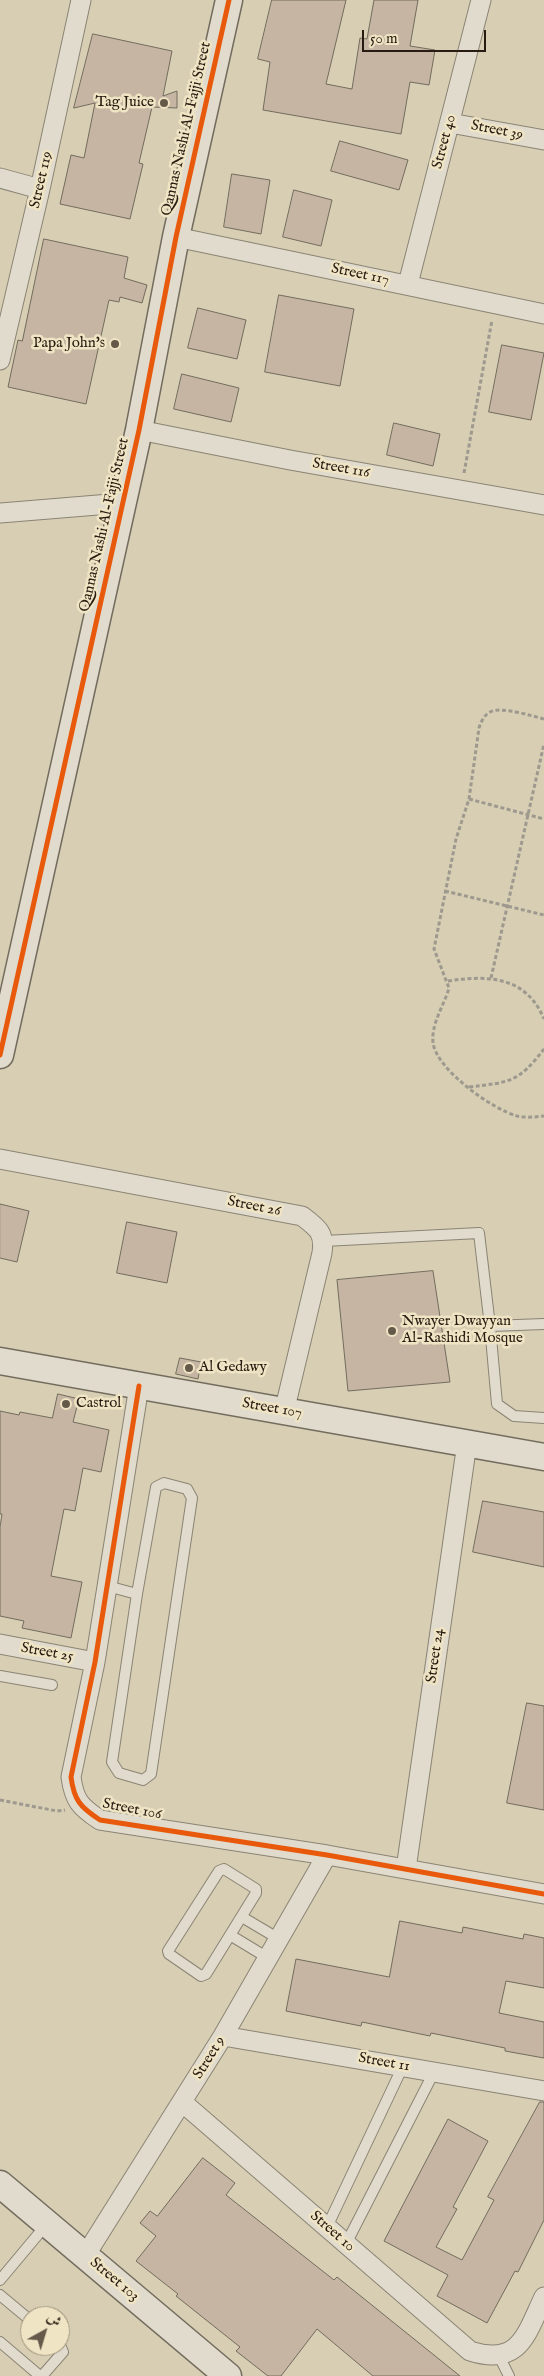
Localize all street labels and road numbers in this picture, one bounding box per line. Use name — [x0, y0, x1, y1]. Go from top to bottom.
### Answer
street label: Qannas Nashi Al-Fajji Street — [158, 40, 216, 218]
street label: Street 40 — [429, 113, 461, 171]
street label: Street 39 — [469, 117, 525, 145]
street label: Street 119 — [27, 150, 57, 210]
street label: Street 117 — [329, 260, 391, 290]
street label: Qannas Nashi Al-Fajji Street — [76, 436, 134, 614]
street label: Street 116 — [311, 455, 371, 483]
street label: Street 26 — [226, 1193, 282, 1221]
street label: Street 107 — [241, 1395, 303, 1423]
street label: Street 24 — [423, 1628, 449, 1684]
street label: Street 25 — [19, 1640, 75, 1666]
street label: Street 106 — [101, 1795, 163, 1825]
street label: Street 9 — [190, 2033, 230, 2083]
street label: Street 11 — [357, 2050, 411, 2076]
street label: Street 10 — [306, 2208, 358, 2256]
street label: Street 103 — [86, 2254, 142, 2306]

